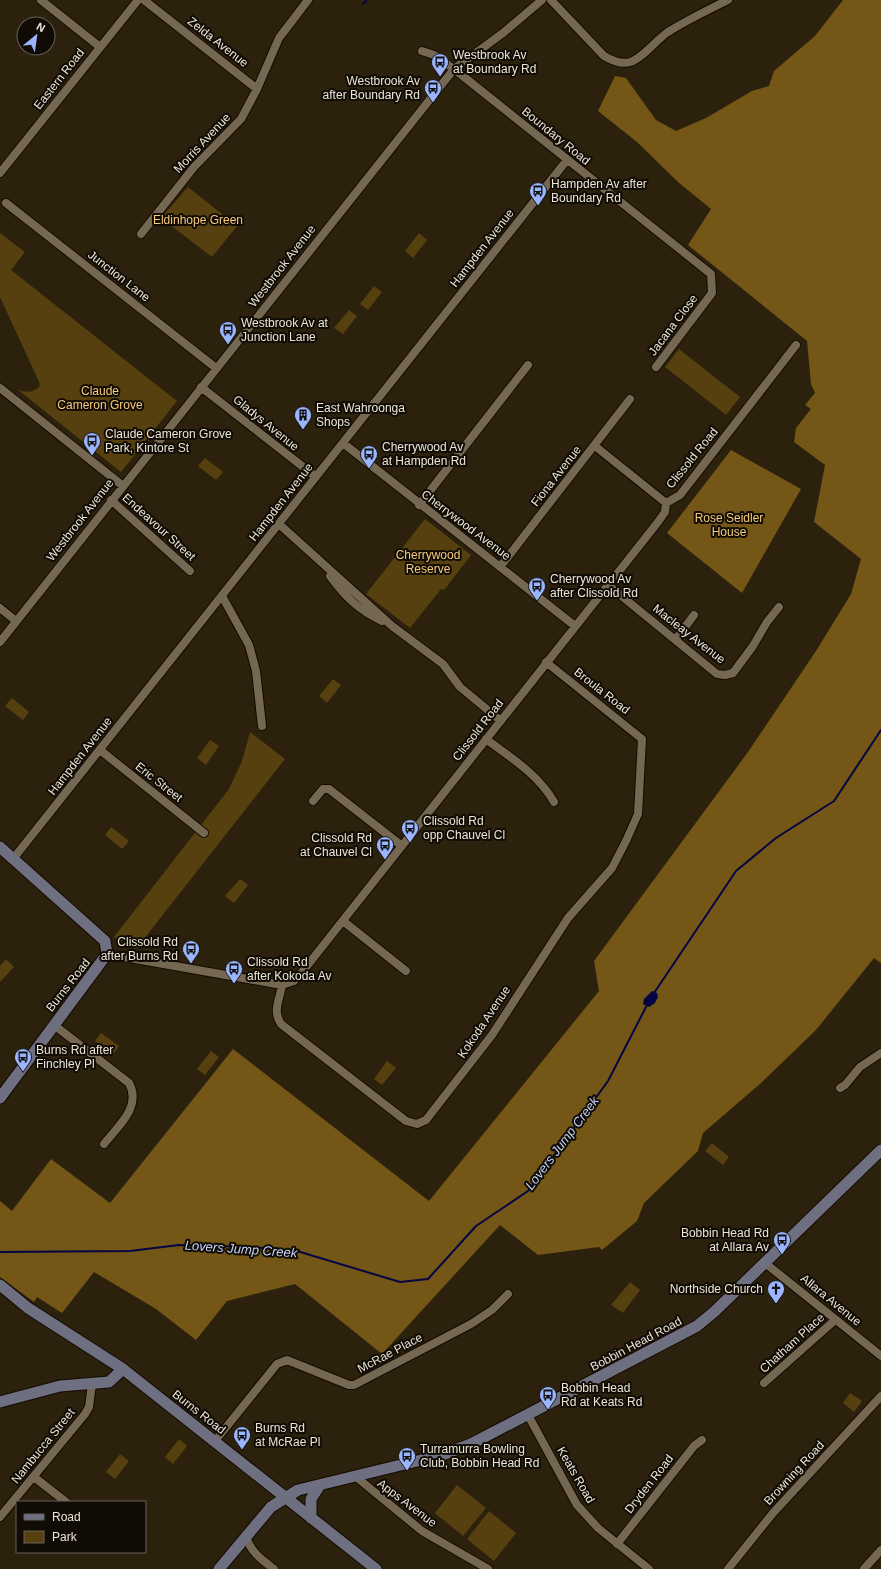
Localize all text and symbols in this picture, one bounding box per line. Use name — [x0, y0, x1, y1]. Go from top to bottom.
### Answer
street label: Zelda Avenue — [185, 14, 251, 70]
north arrow — [16, 16, 56, 56]
text: N — [34, 20, 47, 34]
street label: Eastern Road — [31, 46, 87, 112]
place label: Westbrook Av at Boundary Rd — [453, 48, 536, 76]
bus stop icon: Westbrook Av at Boundary Rd — [430, 52, 450, 77]
place label: Westbrook Av after Boundary Rd — [323, 74, 420, 102]
bus stop icon: Westbrook Av after Boundary Rd — [423, 78, 443, 103]
street label: Boundary Road — [519, 104, 593, 168]
street label: Morris Avenue — [171, 110, 233, 176]
place label: Hampden Av after Boundary Rd — [551, 177, 647, 205]
bus stop icon: Hampden Av after Boundary Rd — [528, 181, 548, 206]
street label: Hampden Avenue — [447, 206, 517, 290]
park label: Eldinhope Green — [153, 213, 243, 227]
street label: Westbrook Avenue — [246, 222, 319, 310]
street label: Junction Lane — [85, 247, 153, 305]
street label: Jacana Close — [646, 291, 701, 358]
place label: Westbrook Av at Junction Lane — [241, 316, 329, 344]
bus stop icon: Westbrook Av at Junction Lane — [218, 320, 238, 345]
park label: Claude Cameron Grove — [57, 384, 143, 412]
street label: Gladys Avenue — [230, 392, 302, 454]
place label: East Wahroonga Shops — [316, 401, 405, 429]
building icon: East Wahroonga Shops — [293, 405, 313, 430]
street label: Clissold Road — [663, 425, 721, 491]
place label: Claude Cameron Grove Park, Kintore St — [105, 427, 232, 455]
bus stop icon: Claude Cameron Grove Park, Kintore St — [82, 431, 102, 456]
place label: Cherrywood Av at Hampden Rd — [382, 440, 466, 468]
street label: Fiona Avenue — [528, 443, 584, 509]
bus stop icon: Cherrywood Av at Hampden Rd — [359, 444, 379, 469]
street label: Hampden Avenue — [246, 460, 316, 544]
street label: Westbrook Avenue — [44, 476, 117, 564]
street label: Cherrywood Avenue — [419, 487, 514, 563]
street label: Endeavour Street — [120, 491, 199, 564]
park label: Rose Seidler House — [695, 511, 763, 539]
park label: Cherrywood Reserve — [396, 548, 460, 576]
place label: Cherrywood Av after Clissold Rd — [550, 572, 638, 600]
bus stop icon: Cherrywood Av after Clissold Rd — [527, 576, 547, 601]
street label: Macleay Avenue — [650, 601, 728, 667]
street label: Broula Road — [571, 665, 633, 717]
street label: Clissold Road — [450, 697, 506, 763]
street label: Hampden Avenue — [45, 714, 115, 798]
street label: Eric Street — [133, 759, 186, 805]
place label: Clissold Rd opp Chauvel Cl — [423, 814, 505, 842]
bus stop icon: Clissold Rd opp Chauvel Cl — [400, 818, 420, 843]
place label: Clissold Rd at Chauvel Cl — [300, 831, 372, 859]
bus stop icon: Clissold Rd at Chauvel Cl — [375, 835, 395, 860]
place label: Clissold Rd after Burns Rd — [101, 935, 178, 963]
bus stop icon: Clissold Rd after Burns Rd — [181, 939, 201, 964]
place label: Clissold Rd after Kokoda Av — [247, 955, 332, 983]
street label: Burns Road — [43, 956, 93, 1014]
bus stop icon: Clissold Rd after Kokoda Av — [224, 959, 244, 984]
street label: Kokoda Avenue — [455, 983, 513, 1061]
place label: Burns Rd after Finchley Pl — [36, 1043, 113, 1071]
bus stop icon: Burns Rd after Finchley Pl — [13, 1047, 33, 1072]
water label: Lovers Jump Creek — [522, 1092, 603, 1193]
place label: Bobbin Head Rd at Allara Av — [681, 1226, 769, 1254]
bus stop icon: Bobbin Head Rd at Allara Av — [772, 1230, 792, 1255]
water label: Lovers Jump Creek — [184, 1238, 299, 1261]
street label: Allara Avenue — [798, 1271, 864, 1329]
church icon: Northside Church — [766, 1279, 786, 1304]
place label: Northside Church — [670, 1282, 763, 1296]
street label: Chatham Place — [757, 1310, 827, 1376]
street label: Bobbin Head Road — [588, 1314, 684, 1374]
street label: McRae Place — [355, 1330, 425, 1376]
place label: Bobbin Head Rd at Keats Rd — [561, 1381, 642, 1409]
bus stop icon: Bobbin Head Rd at Keats Rd — [538, 1385, 558, 1410]
street label: Burns Road — [170, 1387, 228, 1437]
street label: Nambucca Street — [8, 1405, 78, 1486]
place label: Burns Rd at McRae Pl — [255, 1421, 320, 1449]
bus stop icon: Burns Rd at McRae Pl — [232, 1425, 252, 1450]
street label: Browning Road — [761, 1438, 827, 1508]
place label: Turramurra Bowling Club, Bobbin Head Rd — [420, 1442, 539, 1470]
street label: Keats Road — [554, 1444, 598, 1506]
bus stop icon: Turramurra Bowling Club, Bobbin Head Rd — [397, 1446, 417, 1471]
street label: Dryden Road — [622, 1452, 676, 1516]
street label: Apps Avenue — [375, 1476, 440, 1530]
legend — [16, 1501, 146, 1553]
text: Road — [52, 1510, 81, 1524]
text: Park — [52, 1530, 78, 1544]

